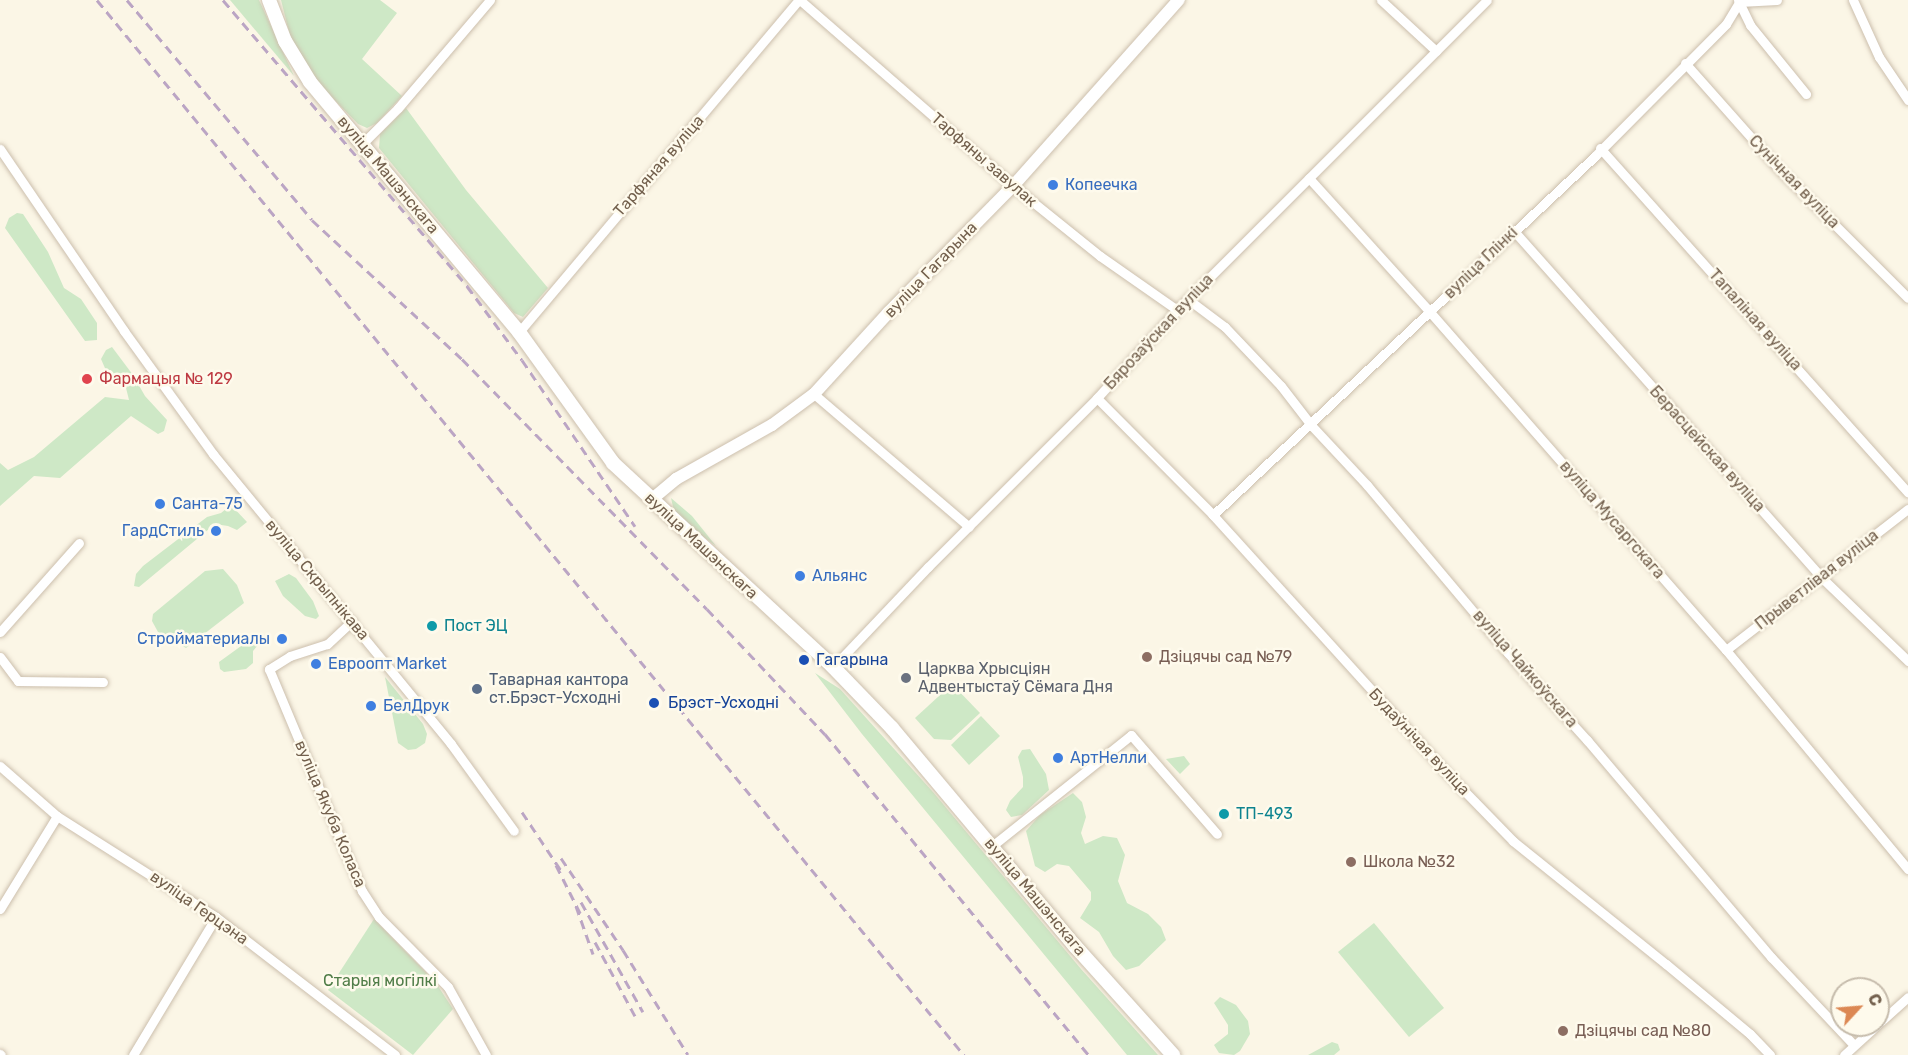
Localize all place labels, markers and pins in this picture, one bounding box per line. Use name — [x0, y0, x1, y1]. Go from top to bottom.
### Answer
place label: Копеечка — [1065, 175, 1138, 195]
marker: Копеечка — [1046, 178, 1060, 192]
place label: Фармацыя № 129 — [99, 369, 233, 389]
marker: Фармацыя № 129 — [80, 372, 94, 386]
place label: Санта-75 — [172, 494, 243, 514]
marker: Санта-75 — [153, 497, 167, 511]
place label: ГардСтиль — [122, 521, 204, 541]
marker: ГардСтиль — [209, 524, 223, 538]
place label: Альянс — [812, 566, 867, 586]
marker: Альянс — [793, 569, 807, 583]
place label: Пост ЭЦ — [444, 616, 508, 636]
marker: Пост ЭЦ — [425, 619, 439, 633]
place label: Стройматериалы — [137, 629, 270, 649]
marker: Стройматериалы — [275, 632, 289, 646]
place label: Дзіцячы сад №79 — [1159, 647, 1292, 667]
place label: Гагарына — [816, 650, 888, 670]
marker: Дзіцячы сад №79 — [1140, 650, 1154, 664]
marker: Гагарына — [797, 653, 811, 667]
place label: Евроопт Market — [328, 654, 447, 674]
marker: Евроопт Market — [309, 657, 323, 671]
place label: Царква Хрысціян Адвентыстаў Сёмага Дня — [918, 659, 1113, 697]
place label: Таварная кантора ст.Брэст-Усходні — [489, 670, 629, 708]
marker: Царква Хрысціян Адвентыстаў Сёмага Дня — [899, 671, 913, 685]
marker: Таварная кантора ст.Брэст-Усходні — [470, 682, 484, 696]
place label: Брэст-Усходні — [668, 693, 779, 713]
marker: Брэст-Усходні — [645, 694, 663, 712]
place label: БелДрук — [383, 696, 449, 716]
marker: БелДрук — [364, 699, 378, 713]
place label: АртНелли — [1070, 748, 1147, 768]
marker: АртНелли — [1051, 751, 1065, 765]
place label: ТП-493 — [1236, 804, 1293, 824]
marker: ТП-493 — [1217, 807, 1231, 821]
place label: Школа №32 — [1363, 852, 1455, 872]
marker: Школа №32 — [1344, 855, 1358, 869]
place label: Дзіцячы сад №80 — [1575, 1021, 1711, 1041]
marker: Дзіцячы сад №80 — [1556, 1024, 1570, 1038]

